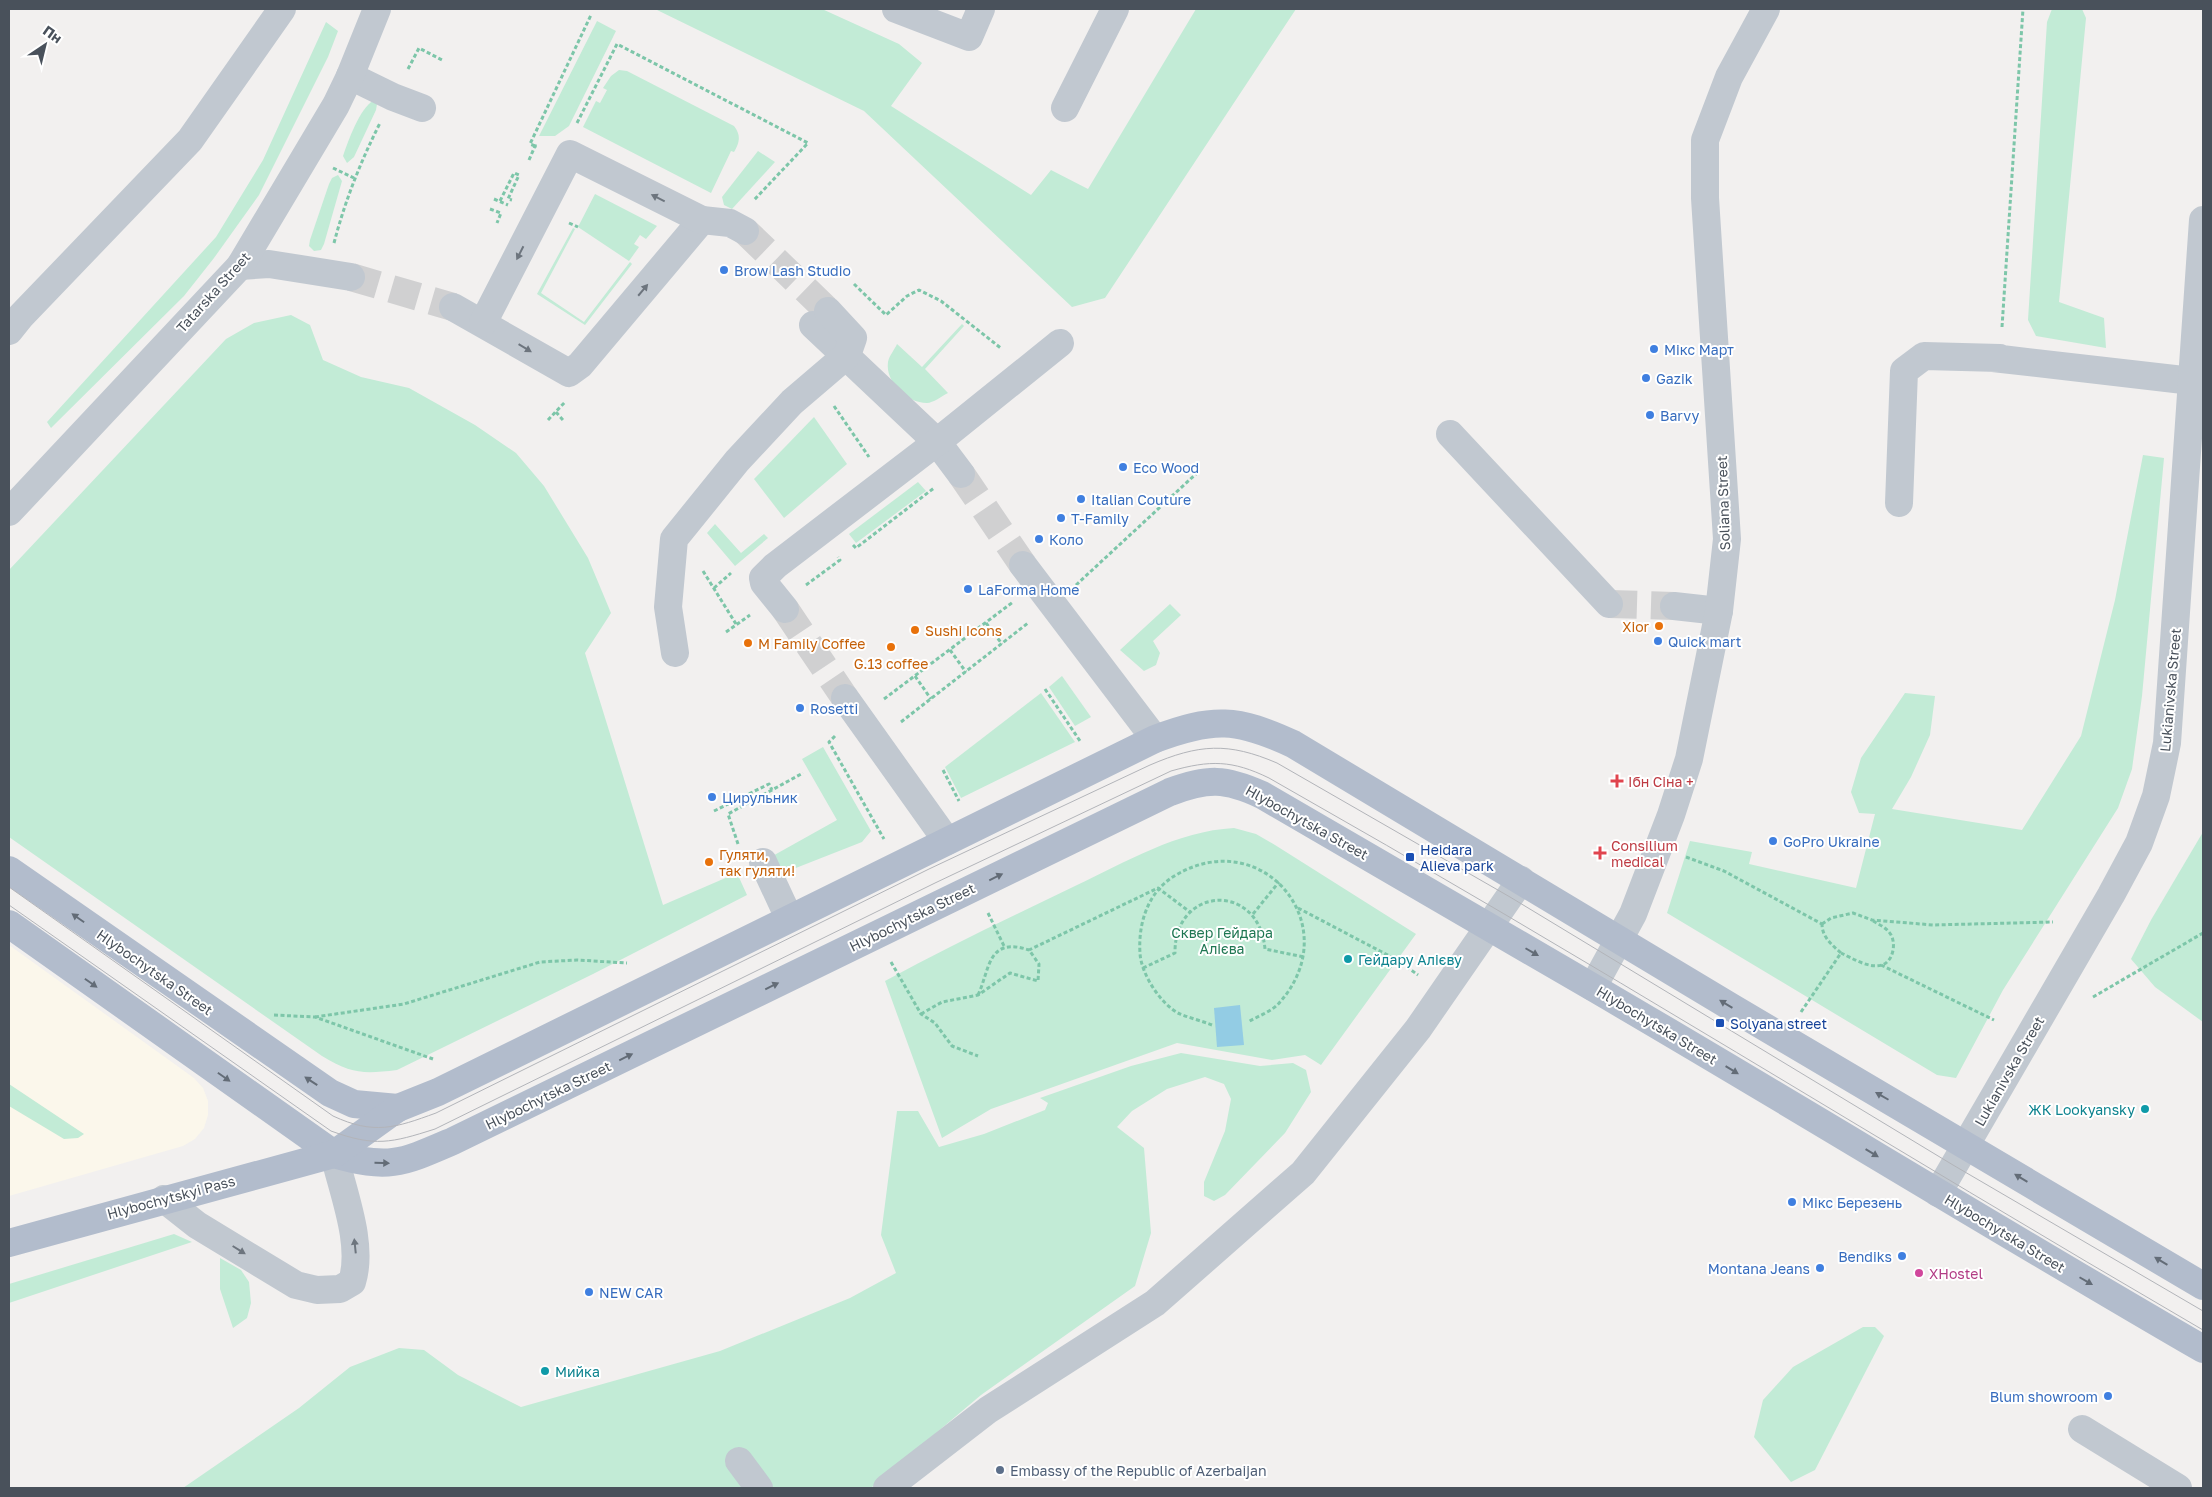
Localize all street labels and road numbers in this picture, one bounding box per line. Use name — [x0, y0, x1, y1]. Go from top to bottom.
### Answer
street label: Tatarska Street — [172, 248, 254, 336]
street label: Soliana Street — [1713, 455, 1733, 551]
street label: Lukianivska Street — [2156, 628, 2184, 752]
street label: Hlybochytska Street — [1243, 781, 1371, 863]
street label: Hlybochytska Street — [846, 879, 978, 955]
street label: Hlybochytska Street — [94, 926, 216, 1018]
street label: Hlybochytska Street — [1594, 982, 1720, 1068]
street label: Lukianivska Street — [1971, 1013, 2047, 1129]
street label: Hlybochytska Street — [482, 1057, 614, 1133]
street label: Hlybochytskyi Pass — [105, 1172, 237, 1222]
street label: Hlybochytska Street — [1942, 1190, 2068, 1276]

